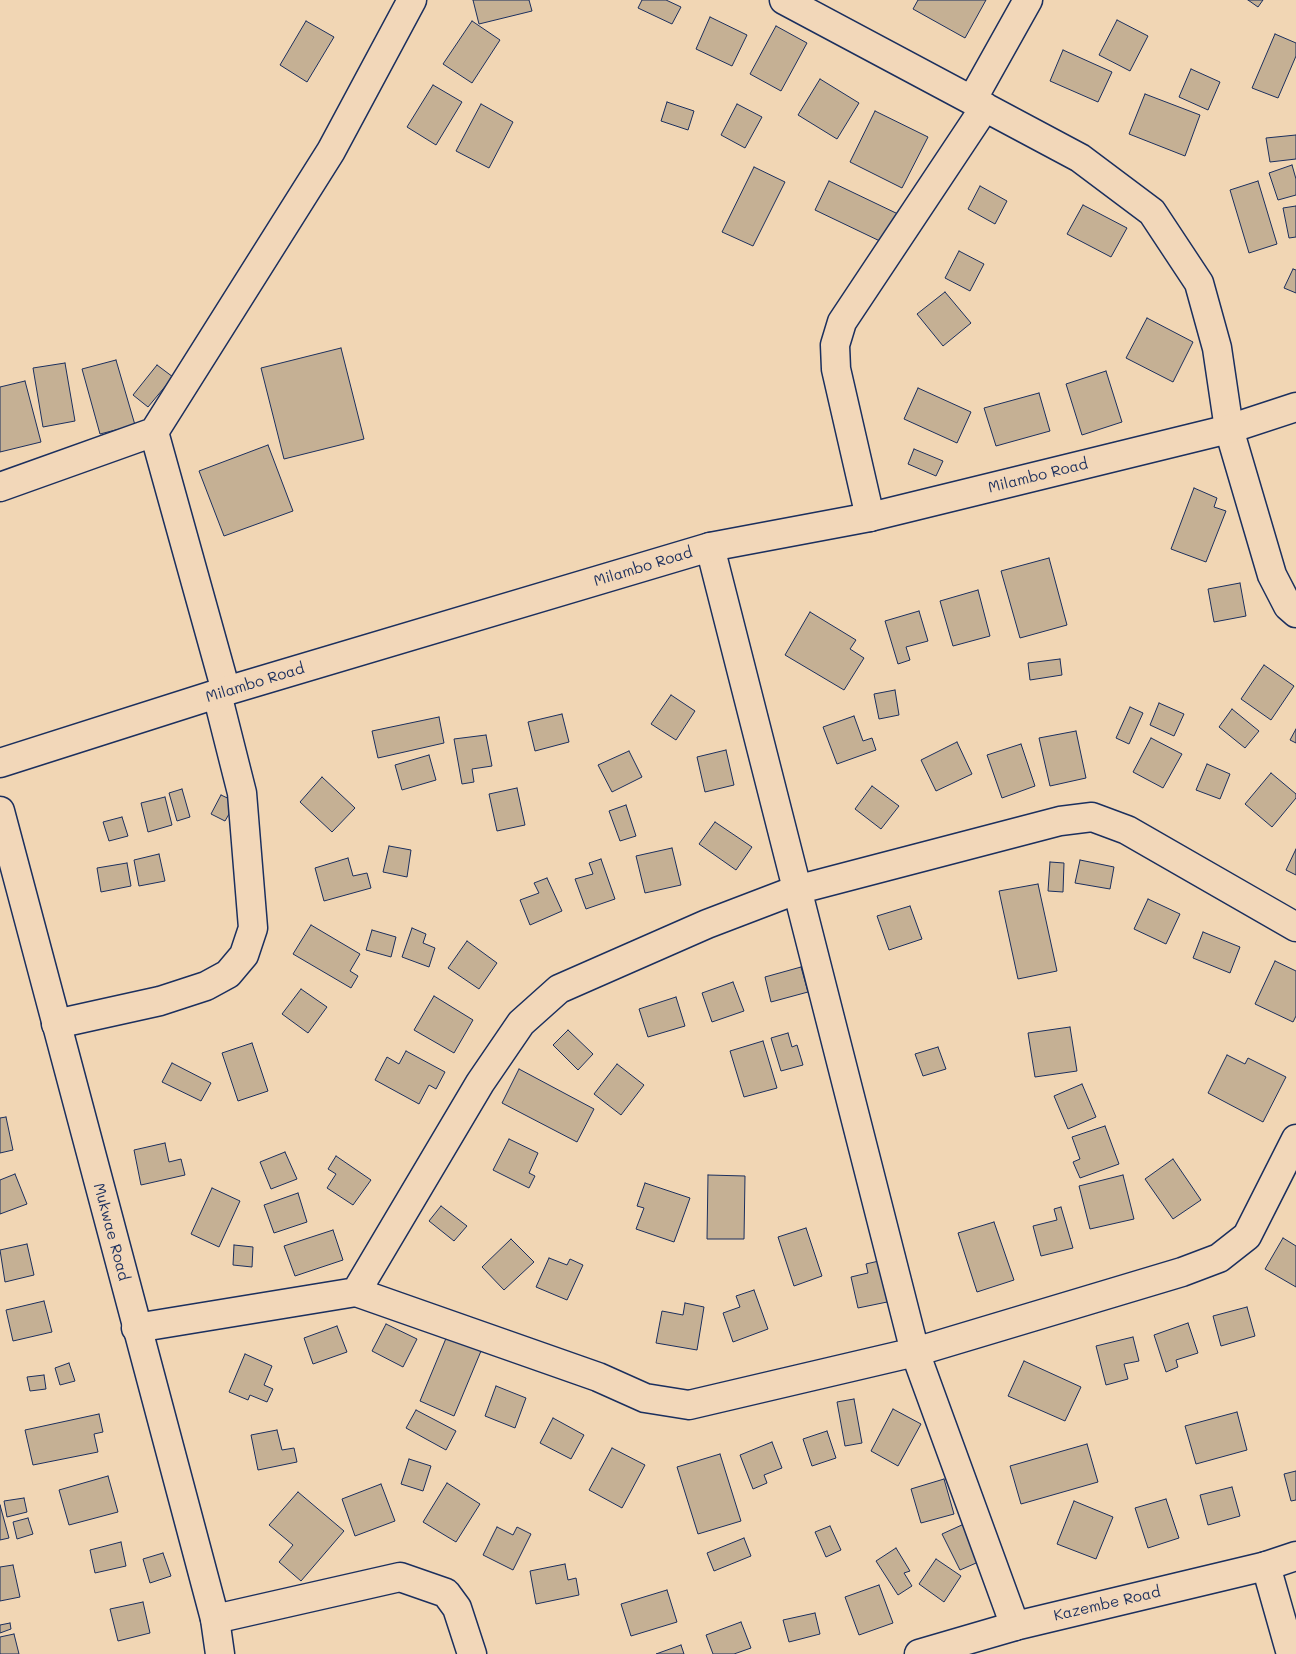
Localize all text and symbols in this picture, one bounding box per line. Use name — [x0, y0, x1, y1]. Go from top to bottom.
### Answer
street label: Milambo Road — [986, 455, 1090, 497]
street label: Milambo Road — [591, 543, 695, 591]
street label: Milambo Road — [203, 659, 307, 707]
street label: Mukwae Road — [89, 1181, 133, 1283]
street label: Kazembe Road — [1052, 1583, 1162, 1625]

